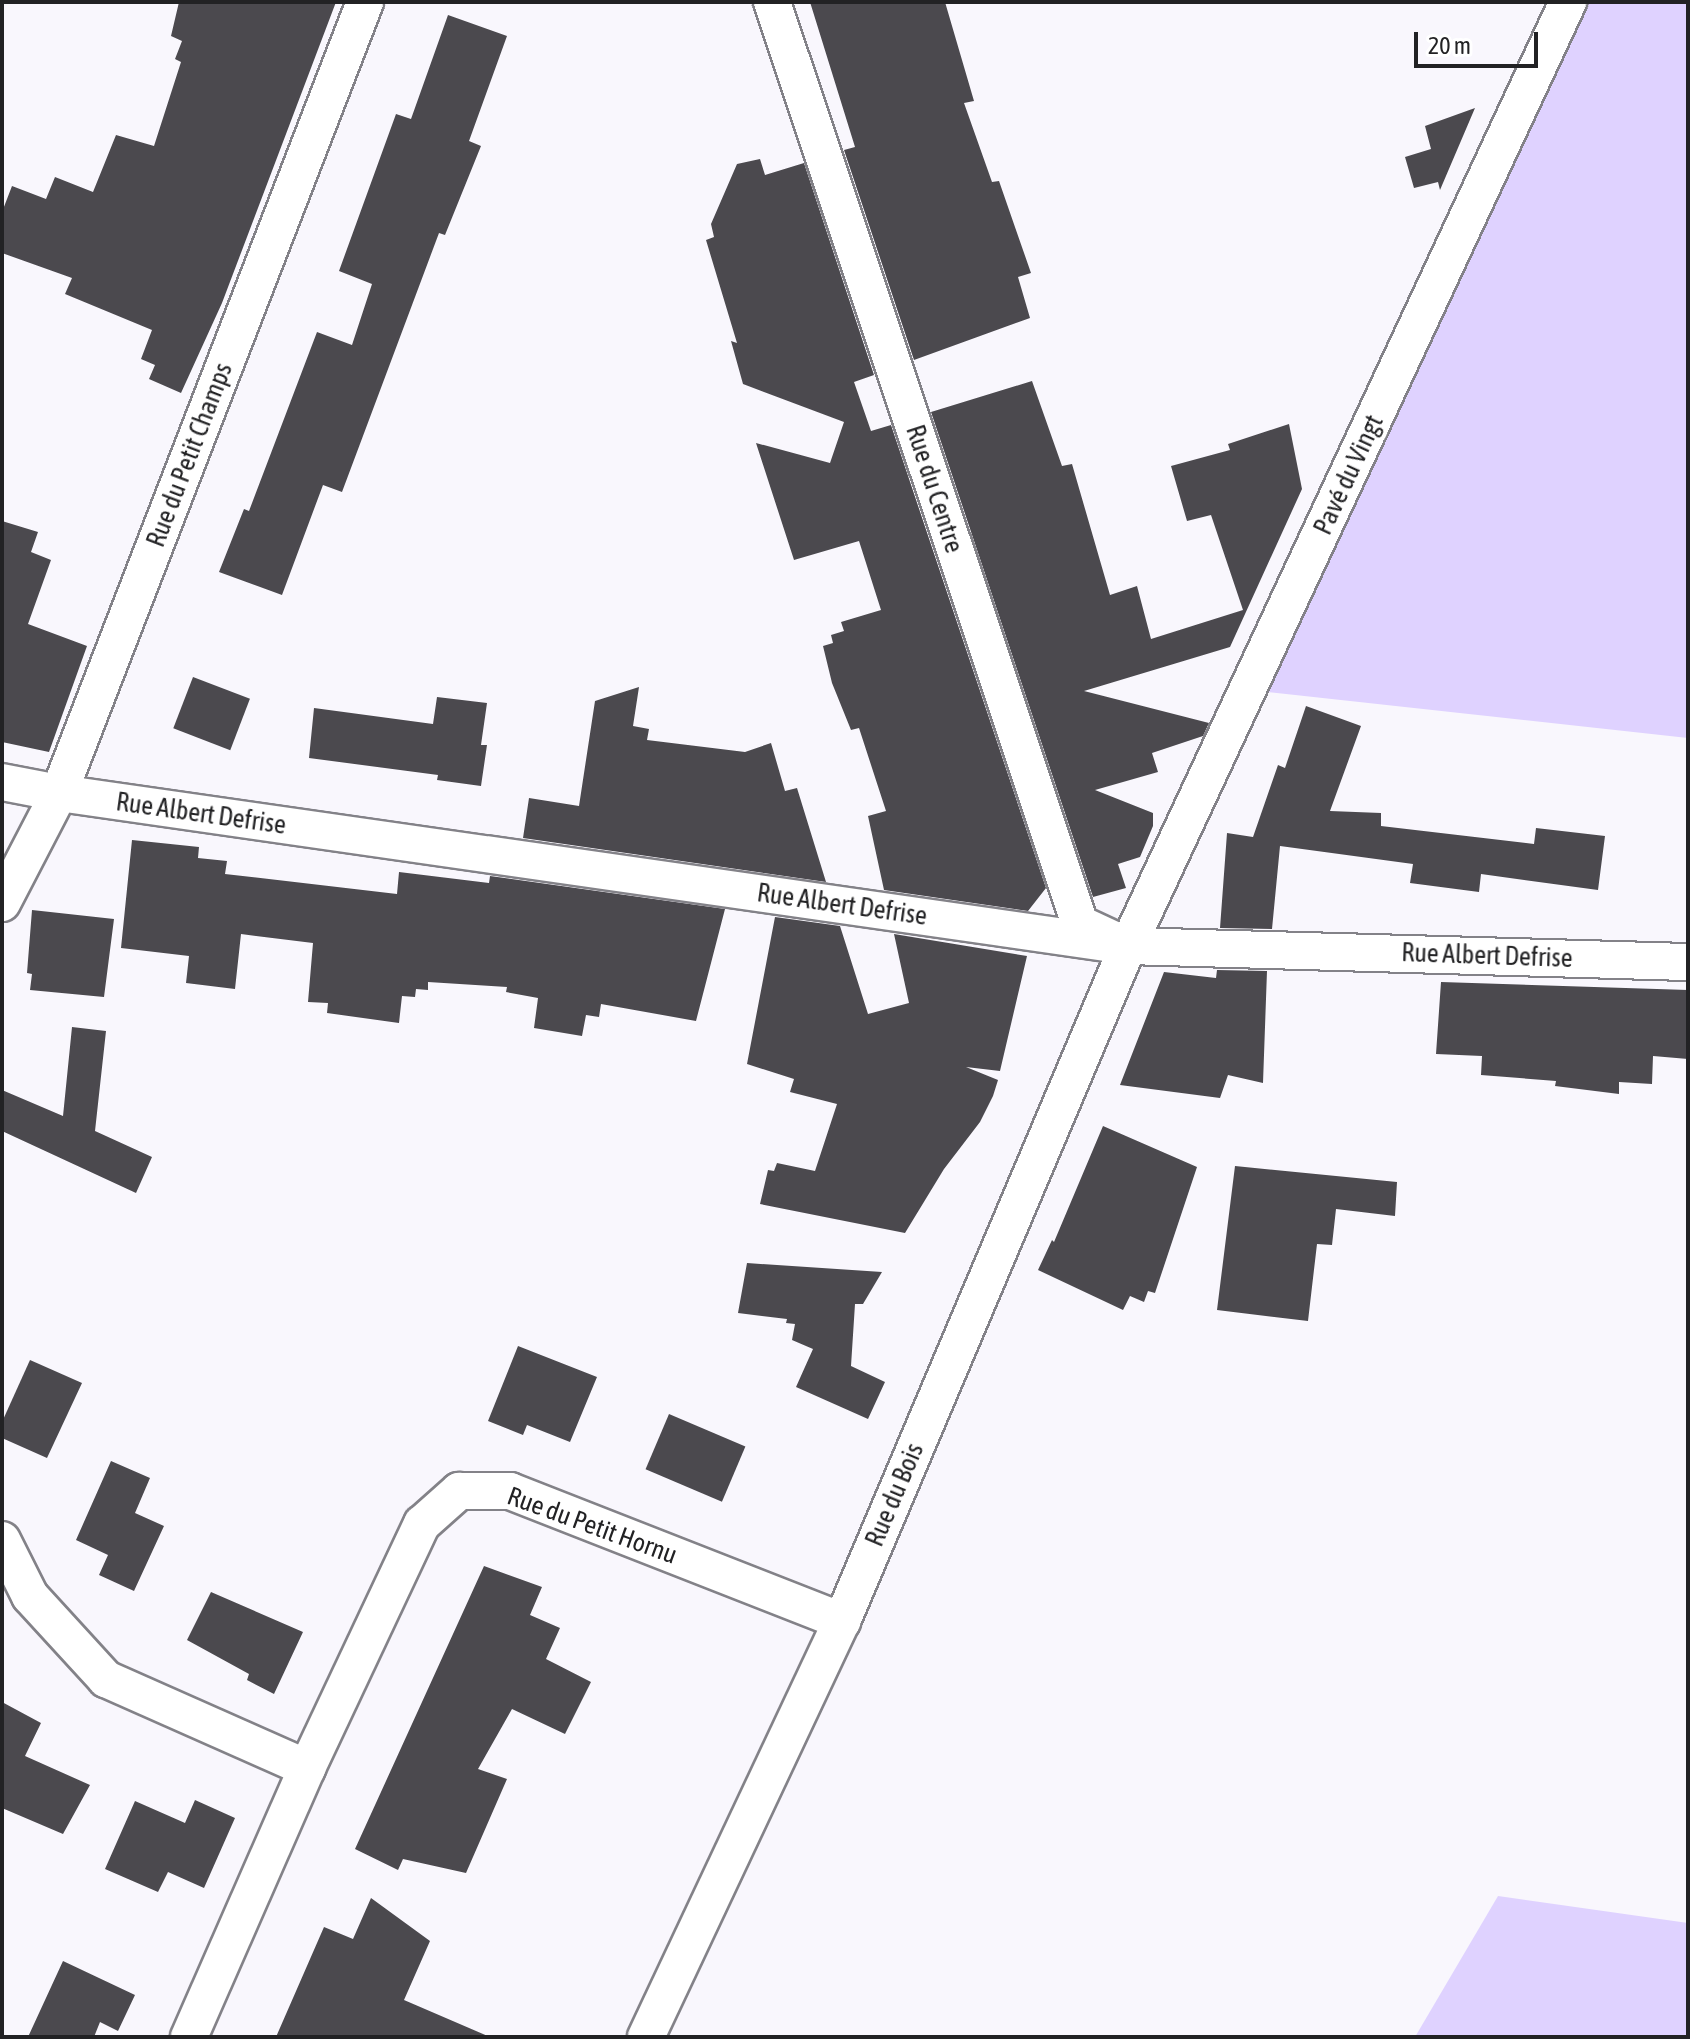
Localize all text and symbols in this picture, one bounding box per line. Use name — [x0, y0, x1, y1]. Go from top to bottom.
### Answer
scale bar — [1418, 16, 1542, 66]
text: 20 m — [1428, 32, 1471, 59]
street label: Rue du Petit Champs — [141, 358, 239, 552]
street label: Pavé du Vingt — [1308, 410, 1390, 540]
street label: Rue du Centre — [899, 421, 969, 557]
street label: Rue Albert Defrise — [114, 787, 288, 841]
street label: Rue Albert Defrise — [755, 878, 929, 932]
street label: Rue Albert Defrise — [1401, 937, 1573, 975]
street label: Rue du Bois — [859, 1439, 931, 1551]
street label: Rue du Petit Hornu — [503, 1481, 681, 1571]

